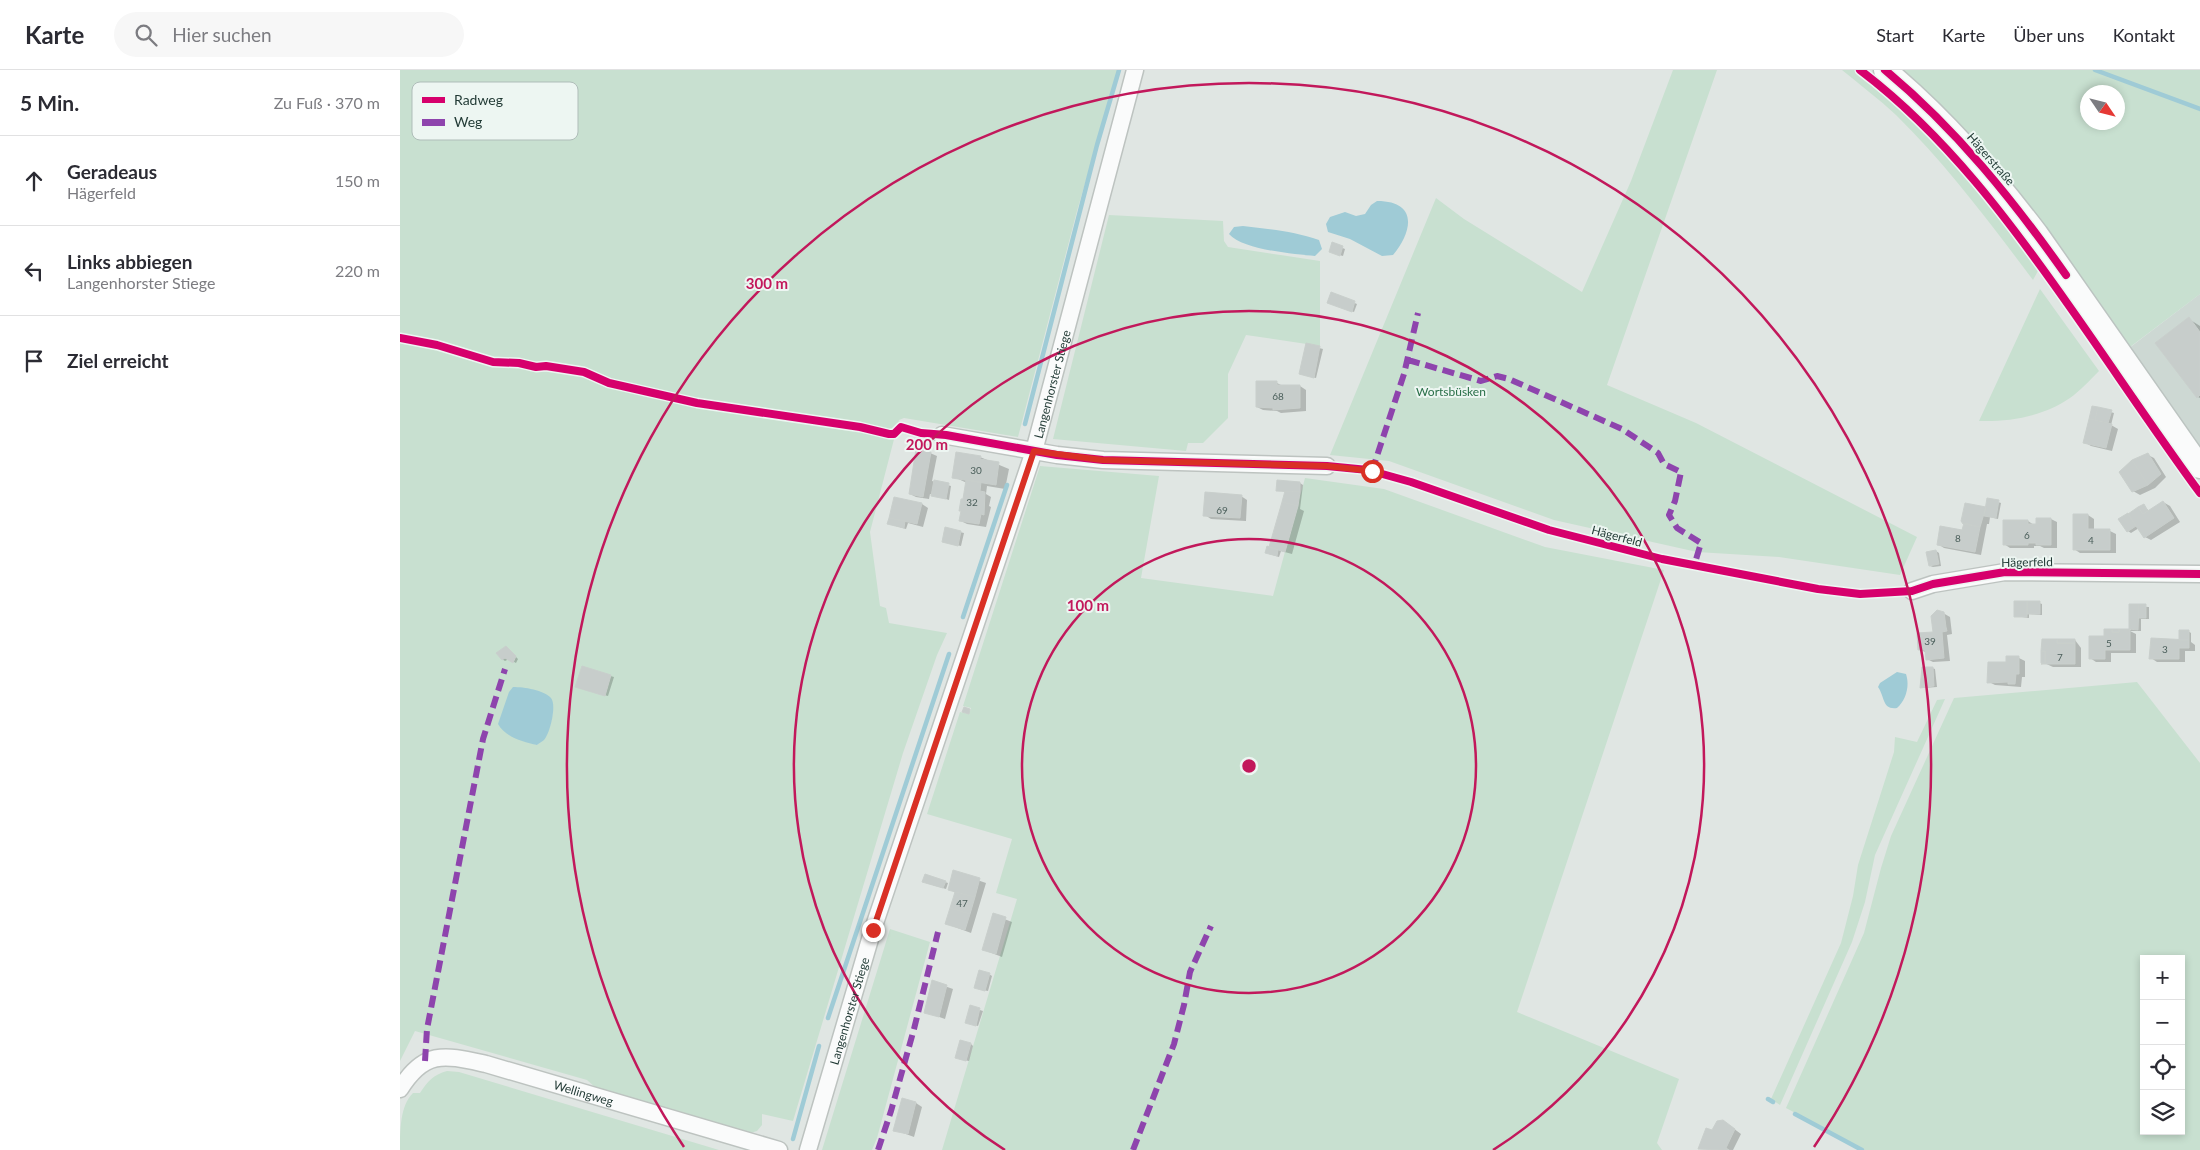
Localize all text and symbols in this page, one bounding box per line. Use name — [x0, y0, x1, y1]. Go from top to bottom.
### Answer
search box — [114, 12, 464, 57]
text: Karte — [25, 20, 84, 49]
icon: search — [132, 21, 160, 49]
text: Hier suchen — [172, 23, 272, 46]
text: Start — [1876, 24, 1914, 46]
text: Karte — [1942, 24, 1985, 46]
text: Über uns — [2013, 24, 2085, 46]
text: Kontakt — [2113, 24, 2175, 46]
legend — [412, 82, 578, 140]
north arrow — [2080, 85, 2125, 130]
text: 5 Min. — [20, 90, 79, 115]
text: Radweg — [454, 91, 503, 108]
text: Zu Fuß · 370 m — [274, 93, 380, 112]
text: Weg — [454, 113, 482, 130]
street label: Hägerstraße — [1964, 130, 2018, 188]
text: Geradeaus — [67, 160, 157, 183]
icon: ahead — [20, 167, 48, 195]
text: 150 m — [335, 171, 380, 190]
text: Hägerfeld — [67, 183, 136, 202]
text: Links abbiegen — [67, 250, 192, 273]
icon: left — [20, 257, 48, 285]
text: 220 m — [335, 261, 380, 280]
text: Langenhorster Stiege — [67, 273, 215, 292]
text: 300 m — [746, 274, 788, 292]
street label: Langenhorster Stiege — [1030, 328, 1073, 440]
icon: arrive — [20, 347, 48, 375]
text: Ziel erreicht — [67, 349, 169, 372]
park label: Wortsbüsken — [1416, 384, 1486, 399]
house number: 68 — [1272, 390, 1284, 402]
text: 200 m — [906, 435, 948, 453]
route start — [1361, 460, 1384, 483]
house number: 30 — [970, 464, 982, 476]
house number: 32 — [966, 496, 978, 508]
house number: 69 — [1216, 504, 1228, 516]
street label: Hägerfeld — [1590, 522, 1644, 550]
house number: 6 — [2024, 529, 2030, 541]
house number: 8 — [1955, 532, 1961, 544]
house number: 4 — [2088, 534, 2094, 546]
street label: Hägerfeld — [2001, 554, 2053, 570]
text: 100 m — [1067, 596, 1109, 614]
house number: 39 — [1924, 635, 1936, 647]
house number: 5 — [2106, 637, 2112, 649]
house number: 3 — [2162, 643, 2168, 655]
house number: 7 — [2057, 651, 2063, 663]
centre of rings — [1240, 757, 1258, 775]
house number: 47 — [956, 897, 968, 909]
route end — [862, 919, 885, 942]
street label: Langenhorster Stiege — [826, 955, 872, 1066]
map controls — [2140, 955, 2185, 1135]
button: + — [2140, 955, 2185, 1000]
button: − — [2140, 1000, 2185, 1045]
button: locate — [2140, 1045, 2185, 1090]
street label: Wellingweg — [552, 1077, 615, 1109]
button: layers — [2140, 1090, 2185, 1135]

